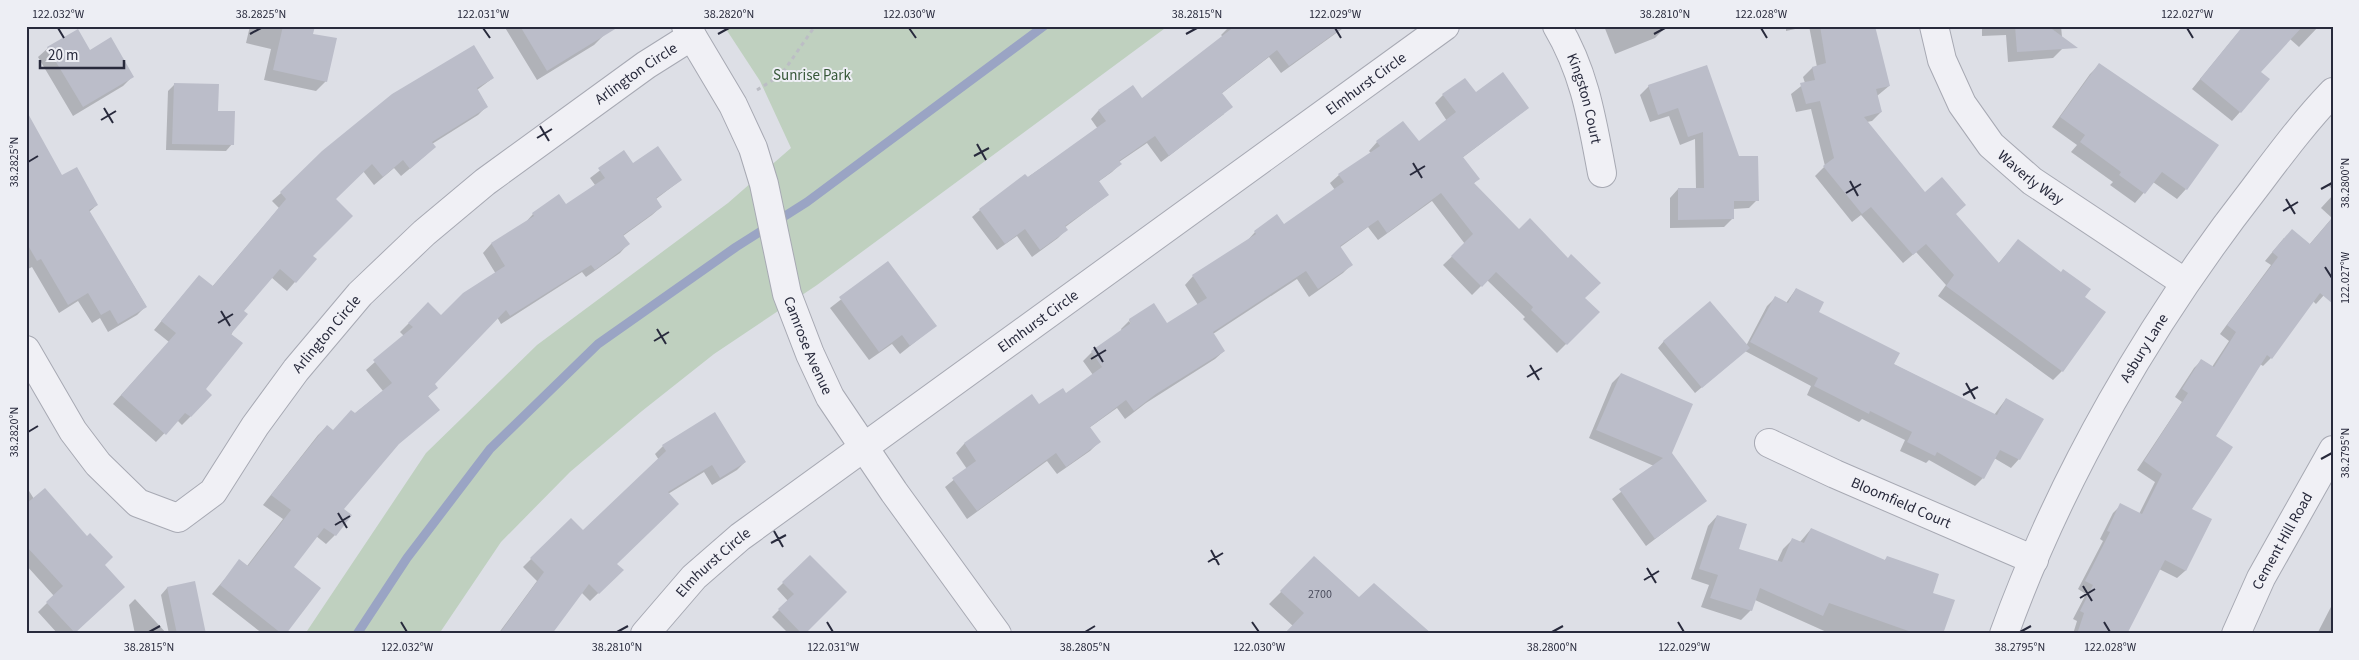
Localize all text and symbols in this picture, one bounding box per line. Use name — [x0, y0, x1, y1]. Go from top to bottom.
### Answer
text: 122.032°W — [32, 6, 85, 23]
text: 38.2825°N — [236, 6, 286, 23]
text: 122.031°W — [457, 6, 510, 23]
text: 38.2820°N — [704, 6, 754, 23]
text: 122.030°W — [883, 6, 936, 23]
text: 38.2815°N — [1172, 6, 1222, 23]
text: 122.029°W — [1309, 6, 1362, 23]
text: 38.2810°N — [1640, 6, 1690, 23]
text: 122.028°W — [1735, 6, 1788, 23]
text: 122.027°W — [2161, 6, 2214, 23]
street label: Arlington Circle — [590, 37, 681, 110]
scale bar — [40, 38, 124, 70]
text: 20 m — [48, 45, 78, 66]
street label: Elmhurst Circle — [1321, 47, 1410, 120]
street label: Kingston Court — [1562, 50, 1607, 146]
park label: Sunrise Park — [773, 65, 852, 86]
text: 38.2825°N — [6, 137, 23, 187]
street label: Waverly Way — [1993, 145, 2068, 210]
text: 38.2800°N — [2337, 158, 2354, 208]
text: 122.027°W — [2337, 251, 2354, 304]
street label: Elmhurst Circle — [993, 285, 1083, 358]
street label: Arlington Circle — [287, 290, 365, 378]
street label: Camrose Avenue — [778, 293, 838, 398]
street label: Asbury Lane — [2115, 309, 2173, 386]
text: 38.2820°N — [6, 407, 23, 457]
text: 38.2795°N — [2337, 428, 2354, 478]
street label: Bloomfield Court — [1848, 472, 1955, 534]
street label: Cement Hill Road — [2247, 488, 2318, 593]
street label: Elmhurst Circle — [671, 522, 755, 602]
house number: 2700 — [1308, 586, 1332, 603]
text: 38.2815°N — [124, 639, 174, 656]
text: 122.032°W — [381, 639, 434, 656]
text: 38.2810°N — [592, 639, 642, 656]
text: 122.031°W — [807, 639, 860, 656]
text: 38.2805°N — [1060, 639, 1110, 656]
text: 122.030°W — [1233, 639, 1286, 656]
text: 38.2800°N — [1527, 639, 1577, 656]
text: 122.029°W — [1658, 639, 1711, 656]
text: 38.2795°N — [1995, 639, 2045, 656]
text: 122.028°W — [2084, 639, 2137, 656]

